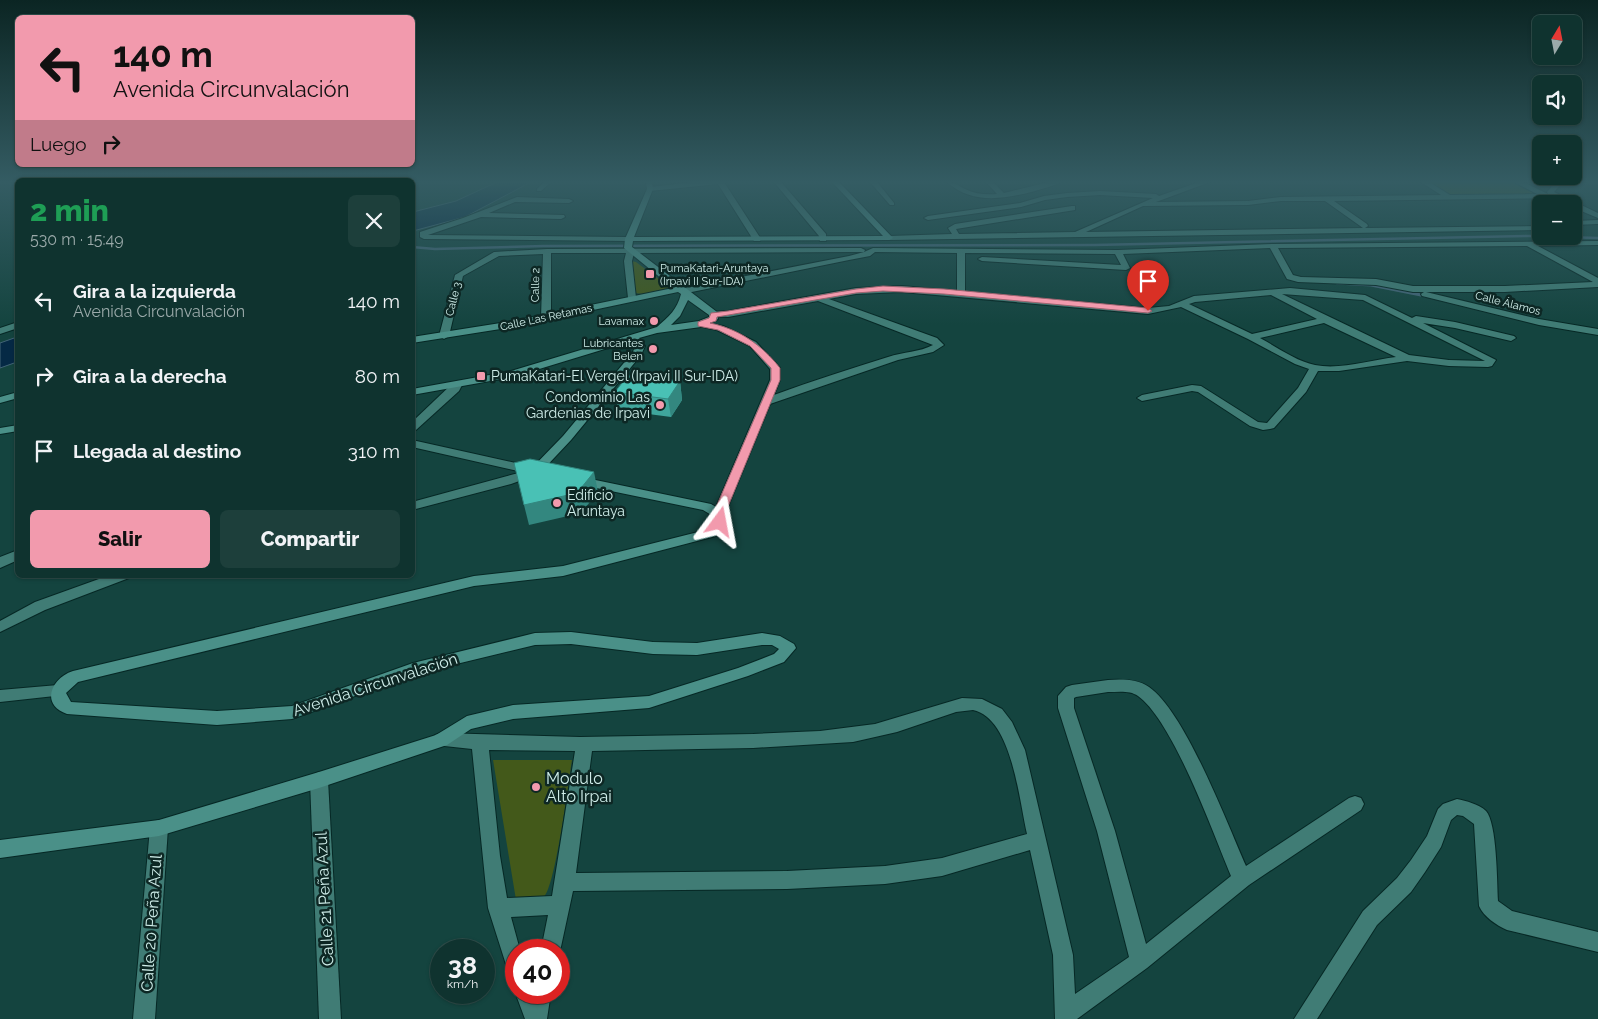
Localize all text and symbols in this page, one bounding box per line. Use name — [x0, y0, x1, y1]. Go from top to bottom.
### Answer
north arrow — [1532, 15, 1582, 65]
map controls — [1532, 15, 1582, 245]
text: 140 m — [113, 34, 213, 75]
icon: left — [30, 35, 95, 100]
button: sound — [1532, 75, 1582, 125]
text: Avenida Circunvalación — [113, 76, 349, 102]
icon: right — [97, 130, 125, 158]
text: Luego — [30, 133, 87, 155]
button: + — [1532, 135, 1582, 185]
text: 2 min — [30, 193, 109, 228]
button: close — [348, 195, 400, 247]
button: − — [1532, 195, 1582, 245]
text: 530 m · 15:49 — [30, 230, 124, 249]
pin — [1127, 260, 1169, 311]
place label: PumaKatari-Aruntaya (Irpavi II Sur-IDA) — [660, 262, 769, 288]
street label: Calle 2 — [529, 267, 542, 302]
icon: arrive — [1134, 267, 1162, 295]
marker: PumaKatari-Aruntaya (Irpavi II Sur-IDA) — [644, 268, 656, 280]
text: Gira a la izquierda — [73, 280, 236, 302]
street label: Calle 3 — [443, 281, 464, 318]
icon: left — [30, 287, 58, 315]
street label: Calle Álamos — [1474, 288, 1542, 318]
text: 140 m — [348, 290, 400, 312]
street label: Calle Las Retamas — [499, 301, 593, 334]
text: Avenida Circunvalación — [73, 302, 245, 321]
place label: Lavamax — [598, 315, 644, 328]
marker: Lavamax — [648, 315, 660, 327]
place label: Lubricantes Belen — [583, 337, 643, 363]
marker: Lubricantes Belen — [647, 343, 659, 355]
icon: right — [30, 362, 58, 390]
text: Gira a la derecha — [73, 365, 227, 387]
text: 80 m — [355, 365, 400, 387]
place label: PumaKatari-El Vergel (Irpavi II Sur-IDA) — [491, 368, 738, 384]
marker: PumaKatari-El Vergel (Irpavi II Sur-IDA) — [475, 370, 487, 382]
place label: Condominio Las Gardenias de Irpavi — [526, 389, 650, 421]
marker: Condominio Las Gardenias de Irpavi — [654, 399, 666, 411]
icon: arrive — [30, 437, 58, 465]
text: Llegada al destino — [73, 440, 241, 462]
text: 310 m — [348, 440, 400, 462]
place label: Edificio Aruntaya — [567, 487, 625, 519]
position arrow — [693, 495, 745, 547]
marker: Edificio Aruntaya — [551, 497, 563, 509]
button: Salir — [30, 510, 210, 568]
button: Compartir — [220, 510, 400, 568]
street label: Avenida Circunvalación — [290, 649, 460, 720]
place label: Modulo Alto Irpai — [546, 769, 612, 806]
marker: Modulo Alto Irpai — [530, 781, 542, 793]
street label: Calle 21 Peña Azul — [311, 831, 338, 967]
street label: Calle 20 Peña Azul — [137, 853, 166, 992]
speed limit sign: 40 — [505, 939, 570, 1004]
text: 38 — [448, 950, 477, 980]
text: km/h — [447, 977, 478, 991]

